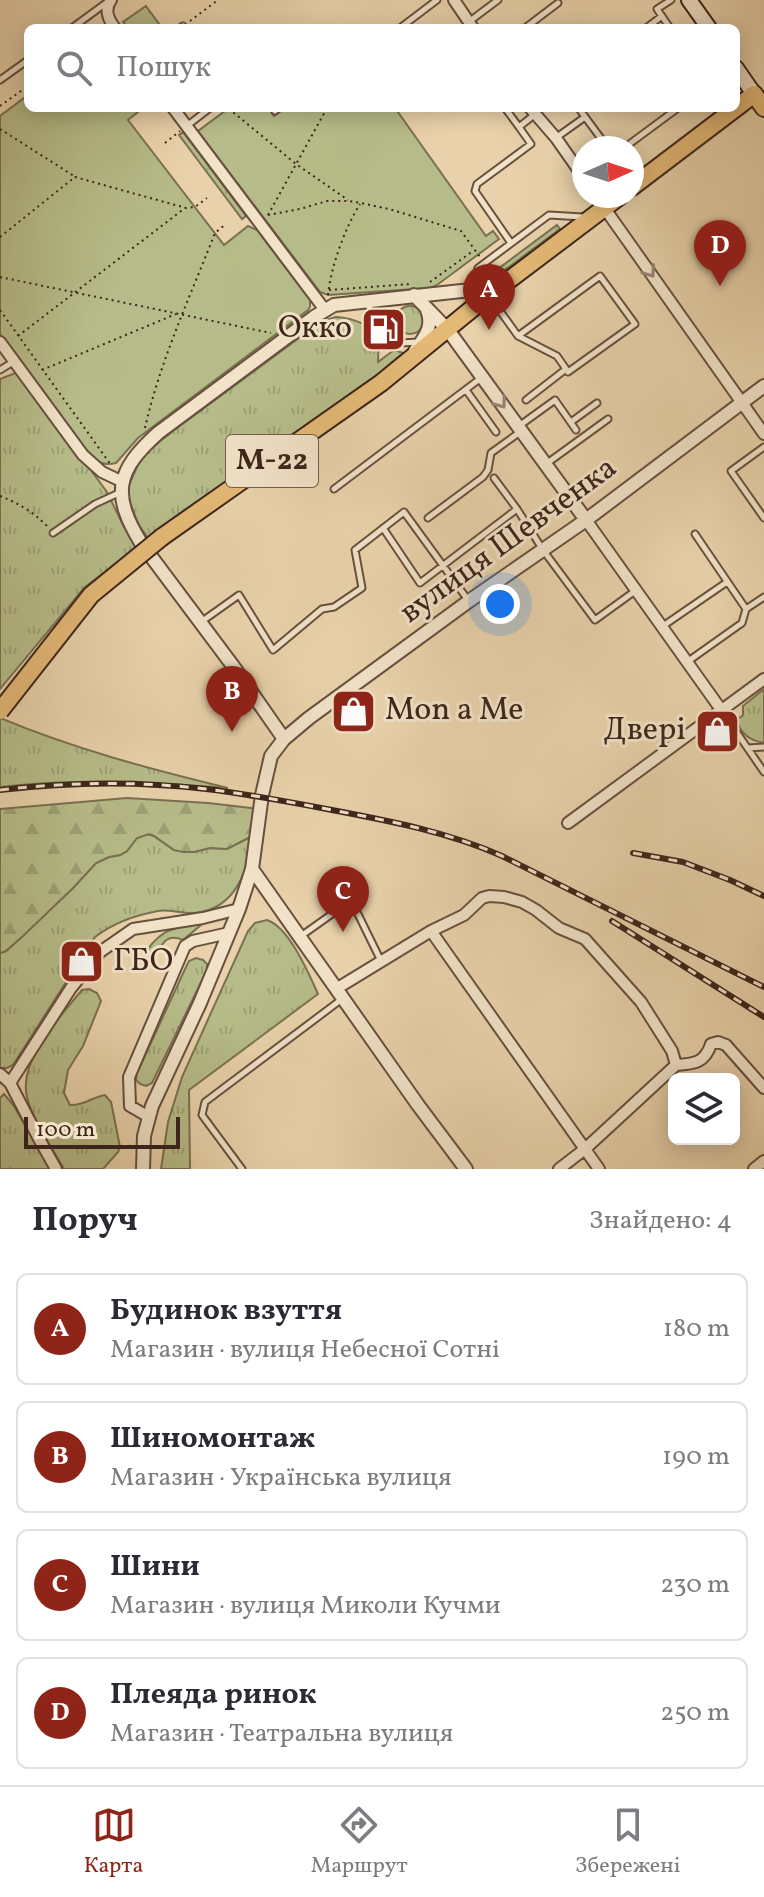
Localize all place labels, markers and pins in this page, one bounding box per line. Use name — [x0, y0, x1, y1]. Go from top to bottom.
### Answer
pin: D — [694, 220, 746, 286]
pin: A — [463, 264, 515, 330]
fuel station icon: Окко — [359, 305, 407, 353]
place label: Окко — [278, 307, 352, 351]
pin: B — [206, 666, 258, 732]
shop icon: Mon a Me — [330, 687, 378, 735]
place label: Mon a Me — [385, 689, 523, 733]
shop icon: Двері — [693, 707, 741, 755]
place label: Двері — [603, 709, 686, 753]
pin: C — [317, 866, 369, 932]
shop icon: ГБО — [58, 938, 106, 986]
place label: ГБО — [113, 940, 173, 984]

